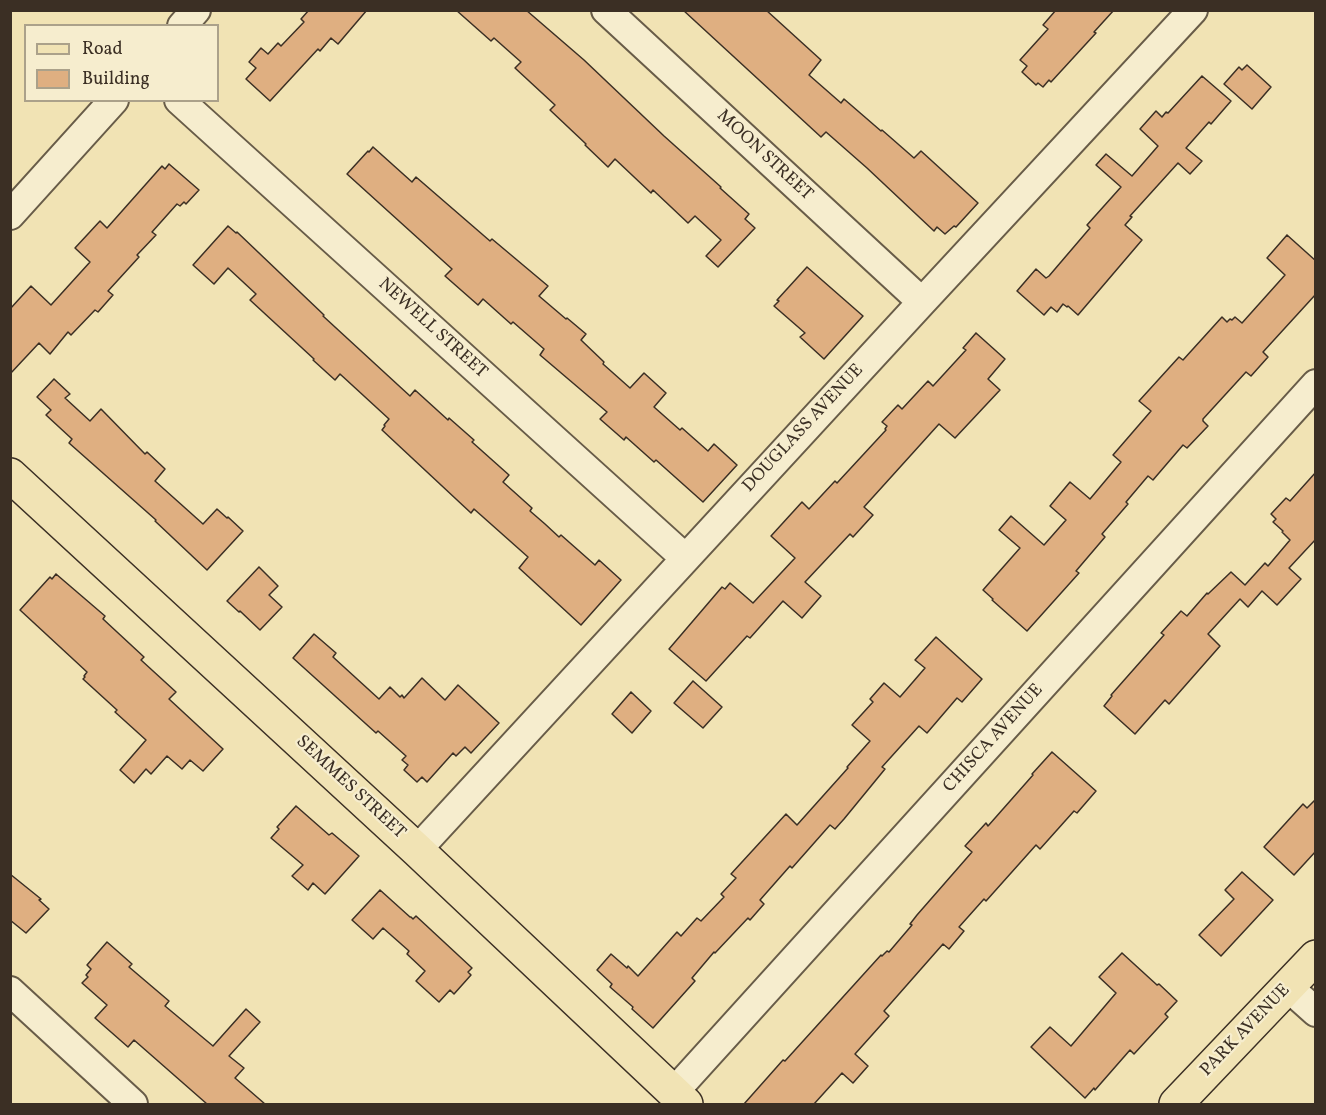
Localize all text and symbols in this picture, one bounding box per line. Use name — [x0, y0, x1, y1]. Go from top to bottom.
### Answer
legend — [24, 24, 219, 102]
text: Road — [82, 37, 123, 62]
text: Building — [82, 67, 150, 92]
street label: MOON STREET — [712, 106, 816, 206]
street label: NEWELL STREET — [373, 274, 491, 384]
street label: DOUGLASS AVENUE — [739, 360, 869, 498]
street label: CHISCA AVENUE — [940, 680, 1048, 798]
street label: SEMMES STREET — [291, 732, 409, 844]
street label: PARK AVENUE — [1197, 980, 1295, 1082]

